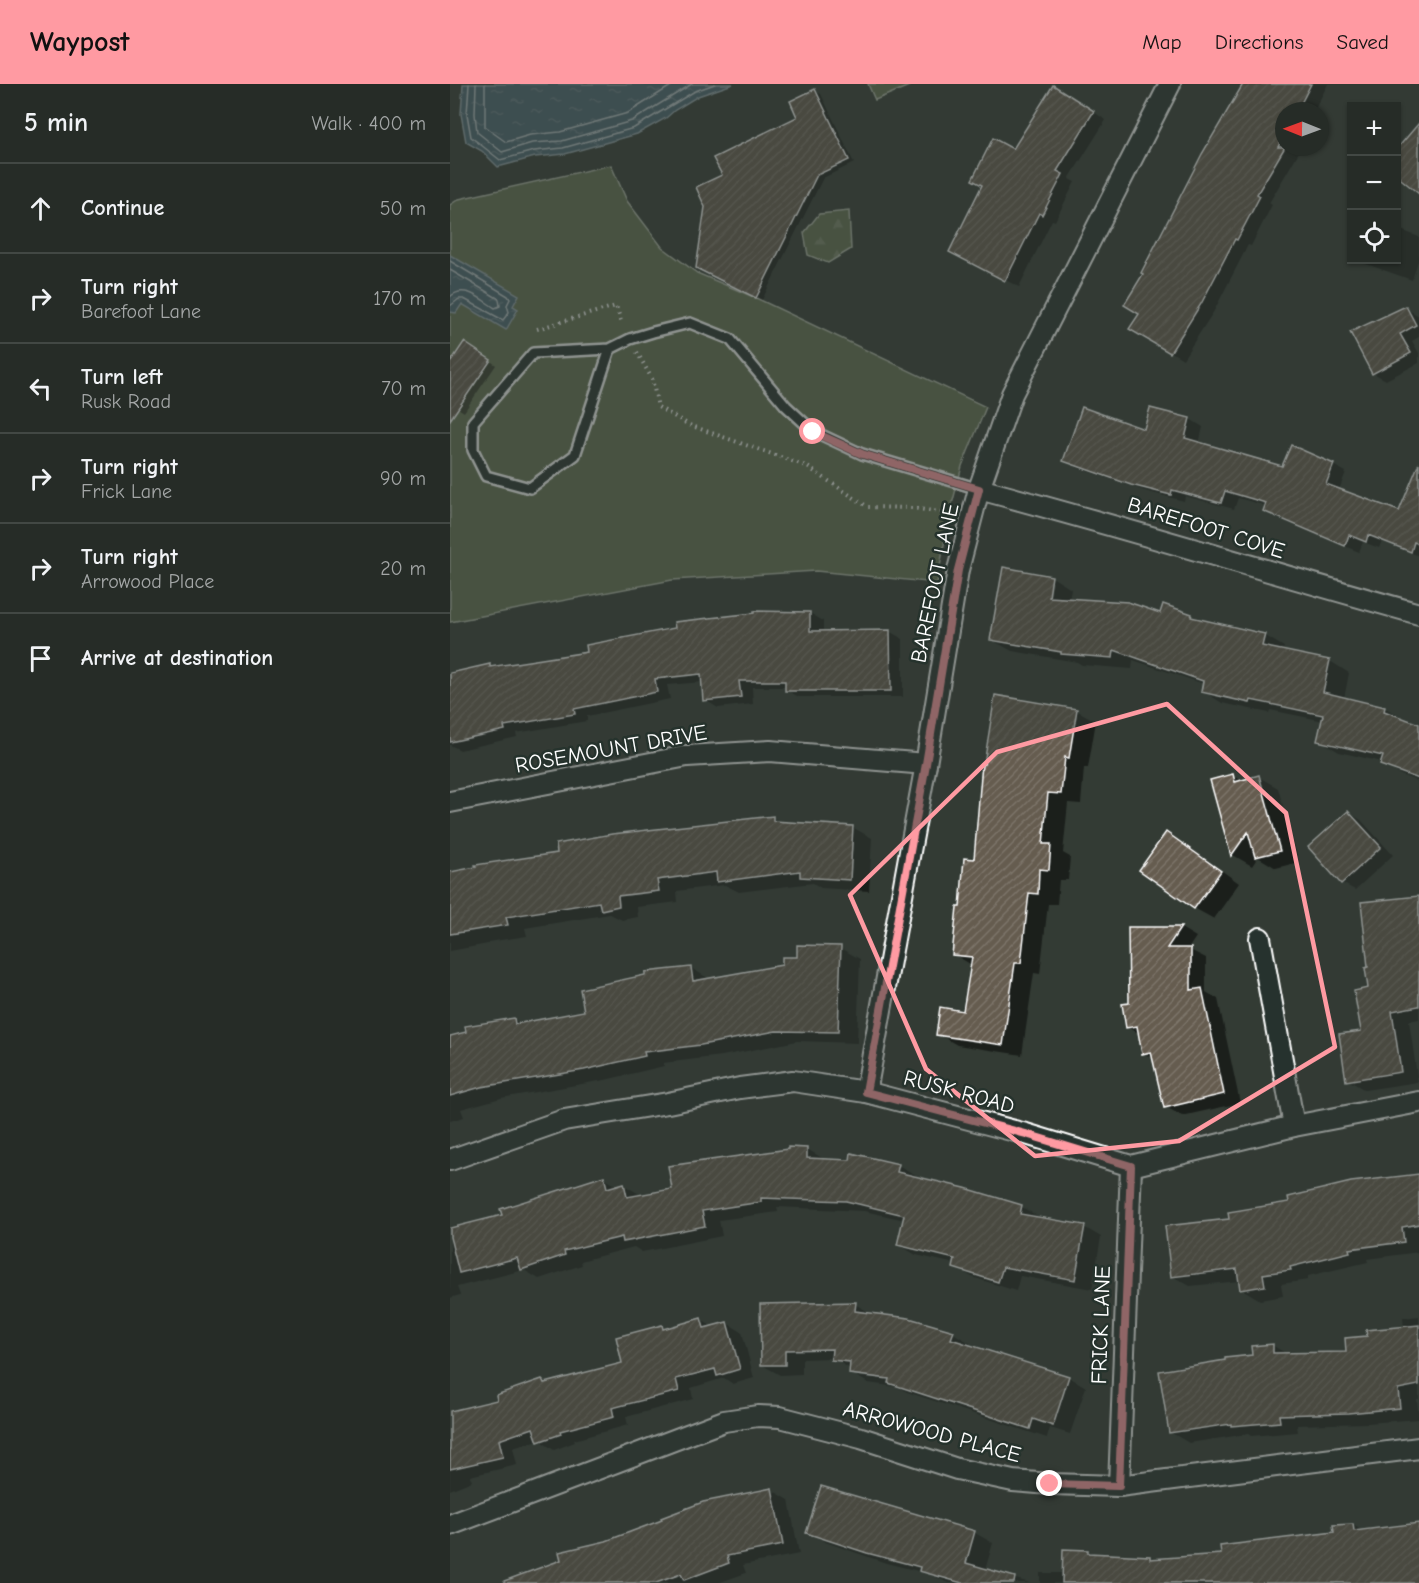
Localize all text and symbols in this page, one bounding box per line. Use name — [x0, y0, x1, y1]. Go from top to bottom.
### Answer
text: Waypost — [30, 26, 130, 58]
text: Map — [1142, 30, 1182, 54]
text: Directions — [1215, 30, 1304, 54]
text: Saved — [1337, 30, 1389, 54]
north arrow — [1275, 102, 1329, 156]
map controls — [1347, 102, 1401, 264]
button: + — [1347, 102, 1401, 156]
text: 5 min — [24, 108, 88, 138]
text: Walk · 400 m — [312, 112, 426, 135]
button: − — [1347, 156, 1401, 210]
icon: ahead — [24, 192, 57, 225]
text: Continue — [81, 195, 164, 221]
text: 50 m — [380, 197, 426, 220]
button: locate — [1347, 210, 1401, 264]
text: Turn right — [81, 274, 178, 300]
icon: right — [24, 282, 57, 315]
text: 170 m — [373, 287, 426, 310]
text: Barefoot Lane — [81, 300, 201, 323]
text: Turn left — [81, 364, 163, 390]
icon: left — [24, 372, 57, 405]
text: 70 m — [381, 377, 426, 400]
text: Rusk Road — [81, 390, 171, 413]
route start — [799, 418, 825, 444]
text: Turn right — [81, 454, 178, 480]
icon: right — [24, 462, 57, 495]
text: 90 m — [380, 467, 426, 490]
text: Frick Lane — [81, 480, 172, 503]
street label: BAREFOOT COVE — [1124, 492, 1288, 564]
street label: BAREFOOT LANE — [905, 501, 965, 665]
text: Turn right — [81, 544, 178, 570]
icon: right — [24, 552, 57, 585]
text: 20 m — [380, 557, 426, 580]
text: Arrowood Place — [81, 570, 214, 593]
icon: arrive — [24, 642, 57, 675]
text: Arrive at destination — [81, 645, 273, 671]
street label: ROSEMOUNT DRIVE — [513, 719, 709, 779]
street label: RUSK ROAD — [901, 1065, 1017, 1119]
street label: FRICK LANE — [1086, 1265, 1116, 1385]
street label: ARROWOOD PLACE — [840, 1396, 1024, 1468]
route end — [1036, 1470, 1062, 1496]

